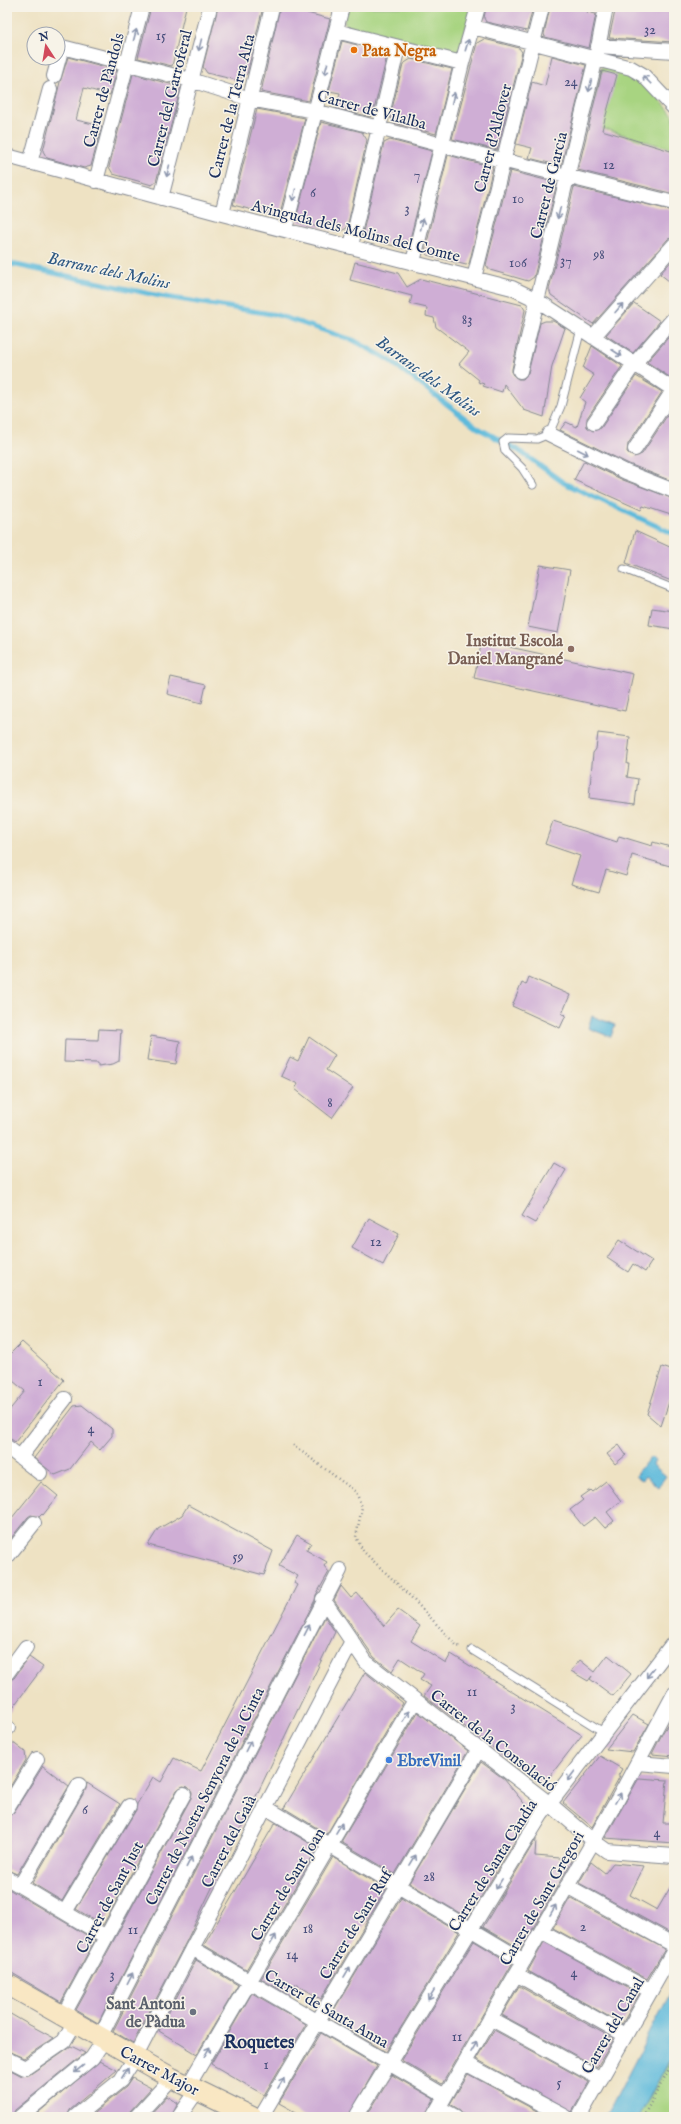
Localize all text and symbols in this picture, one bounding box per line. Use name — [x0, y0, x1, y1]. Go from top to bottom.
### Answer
house number: 32 — [644, 21, 656, 39]
north arrow — [26, 26, 66, 66]
street label: Carrer del Garroferal — [144, 27, 198, 169]
house number: 15 — [156, 27, 166, 45]
text: N — [37, 29, 51, 45]
one-way arrow — [131, 29, 139, 42]
street label: Carrer de Pàndols — [80, 31, 130, 150]
street label: Carrer de la Terra Alta — [205, 32, 261, 181]
one-way arrow — [196, 38, 203, 51]
one-way arrow — [464, 39, 471, 52]
place label: Pata Negra — [362, 42, 437, 62]
marker: Pata Negra — [349, 45, 359, 55]
one-way arrow — [322, 62, 329, 75]
house number: 24 — [564, 73, 578, 91]
one-way arrow — [642, 75, 652, 85]
one-way arrow — [585, 79, 593, 92]
street label: Carrer d'Aldover — [471, 82, 517, 195]
street label: Carrer de Vilalba — [315, 87, 428, 135]
one-way arrow — [450, 92, 458, 105]
street label: Carrer de Garcia — [527, 130, 573, 241]
house number: 12 — [603, 156, 615, 174]
one-way arrow — [163, 164, 171, 177]
house number: 7 — [414, 166, 420, 184]
house number: 6 — [310, 184, 317, 202]
one-way arrow — [290, 188, 297, 201]
house number: 10 — [512, 190, 524, 208]
street label: Avinguda dels Molins del Comte — [248, 196, 462, 268]
house number: 3 — [404, 200, 410, 218]
one-way arrow — [555, 206, 562, 219]
one-way arrow — [419, 218, 427, 231]
house number: 98 — [592, 246, 605, 264]
water label: Barranc dels Molins — [46, 248, 172, 295]
house number: 37 — [560, 252, 572, 270]
house number: 106 — [509, 254, 528, 272]
one-way arrow — [614, 303, 623, 313]
house number: 83 — [462, 311, 472, 329]
water label: Barranc dels Molins — [372, 332, 485, 422]
one-way arrow — [611, 348, 622, 357]
one-way arrow — [577, 449, 589, 456]
place label: Institut Escola Daniel Mangrané — [447, 632, 564, 670]
marker: Institut Escola Daniel Mangrané — [566, 644, 576, 654]
house number: 8 — [327, 1094, 333, 1112]
house number: 12 — [370, 1233, 382, 1251]
house number: 1 — [37, 1373, 43, 1391]
house number: 4 — [88, 1420, 95, 1438]
house number: 59 — [232, 1548, 244, 1566]
one-way arrow — [304, 1624, 312, 1636]
one-way arrow — [646, 1667, 655, 1678]
house number: 11 — [467, 1683, 477, 1701]
street label: Carrer de Nostra Senyora de la Cinta — [142, 1684, 270, 1910]
street label: Carrer de la Consolació — [426, 1686, 560, 1797]
house number: 3 — [510, 1698, 516, 1716]
one-way arrow — [402, 1710, 410, 1722]
one-way arrow — [245, 1740, 252, 1752]
place label: EbreVinil — [397, 1752, 462, 1772]
marker: EbreVinil — [384, 1755, 394, 1765]
one-way arrow — [567, 1771, 576, 1782]
street label: Carrer del Gaià — [198, 1792, 262, 1892]
one-way arrow — [615, 1792, 623, 1804]
street label: Carrer de Santa Càndia — [445, 1796, 543, 1936]
house number: 6 — [82, 1801, 89, 1819]
one-way arrow — [336, 1822, 344, 1834]
street label: Carrer de Sant Joan — [247, 1824, 331, 1945]
house number: 4 — [654, 1824, 661, 1842]
street label: Carrer de Sant Gregori — [496, 1828, 589, 1970]
street label: Carrer de Sant Just — [73, 1838, 149, 1958]
one-way arrow — [410, 1854, 418, 1866]
one-way arrow — [186, 1856, 193, 1868]
street label: Carrer de Sant Ruf — [316, 1864, 399, 1984]
house number: 28 — [423, 1868, 435, 1886]
one-way arrow — [495, 1878, 503, 1889]
one-way arrow — [550, 1904, 558, 1916]
house number: 2 — [580, 1918, 587, 1936]
house number: 18 — [303, 1920, 313, 1938]
house number: 11 — [128, 1921, 138, 1939]
one-way arrow — [270, 1934, 278, 1946]
house number: 14 — [286, 1946, 298, 1964]
house number: 4 — [571, 1964, 578, 1982]
house number: 3 — [109, 1966, 115, 1984]
street label: Carrer de Santa Anna — [260, 1966, 392, 2054]
one-way arrow — [343, 1967, 351, 1978]
one-way arrow — [127, 1972, 134, 1984]
street label: Carrer del Canal — [578, 1973, 650, 2078]
one-way arrow — [427, 1989, 435, 2000]
place label: Sant Antoni de Pàdua — [106, 1995, 186, 2033]
marker: Sant Antoni de Pàdua — [188, 2007, 198, 2017]
house number: 11 — [452, 2028, 462, 2046]
district label: Roquetes — [224, 2032, 295, 2055]
one-way arrow — [470, 2041, 478, 2053]
street label: Carrer Major — [116, 2043, 202, 2101]
one-way arrow — [204, 2046, 212, 2058]
house number: 1 — [263, 2056, 269, 2074]
one-way arrow — [73, 2064, 84, 2073]
one-way arrow — [122, 2067, 130, 2079]
house number: 5 — [556, 2074, 562, 2092]
one-way arrow — [277, 2077, 285, 2089]

